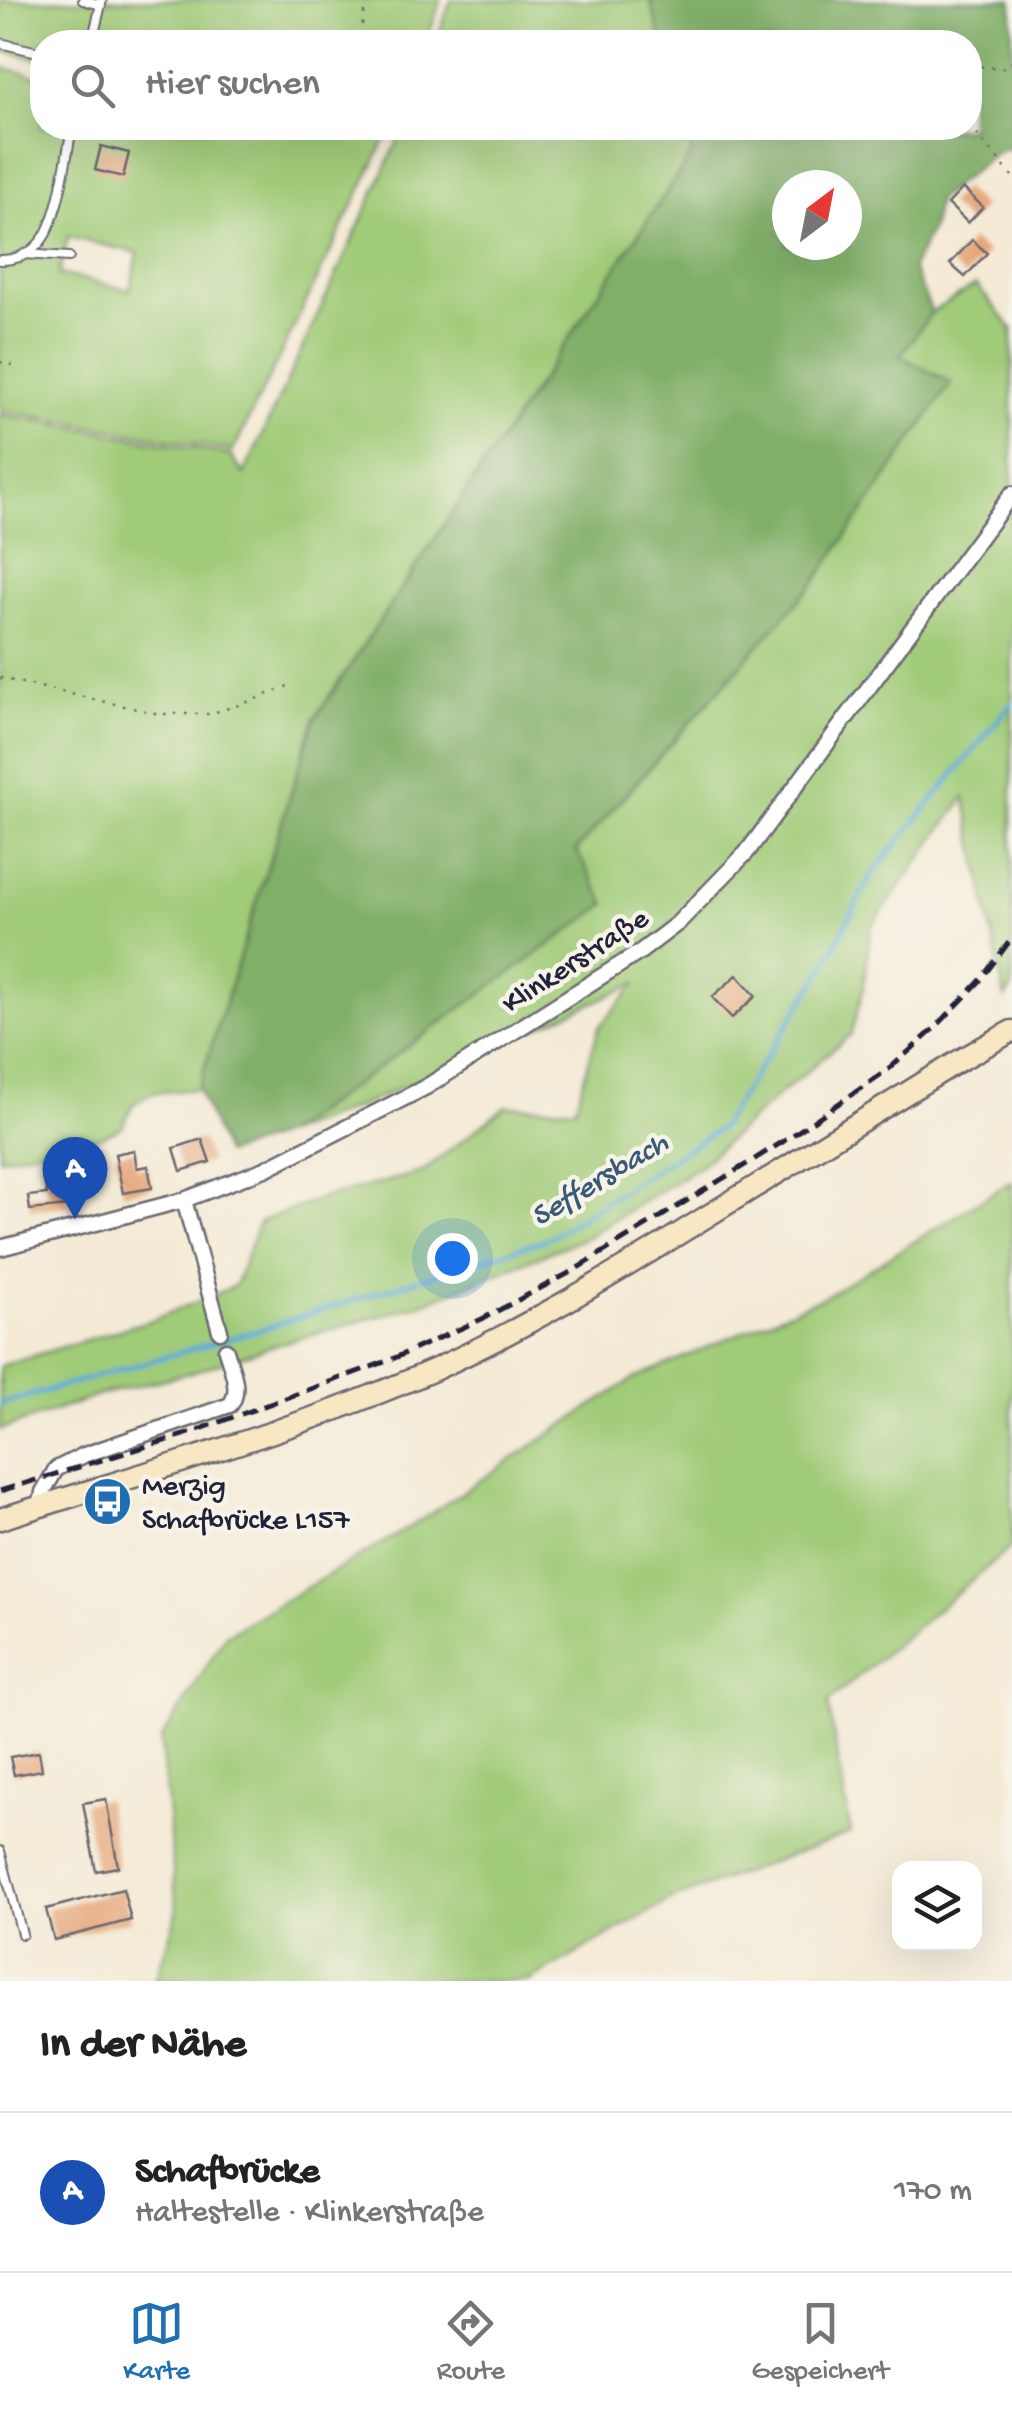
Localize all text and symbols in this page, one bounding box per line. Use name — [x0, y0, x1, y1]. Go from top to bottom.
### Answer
search box — [30, 30, 982, 140]
icon: search — [65, 58, 120, 113]
text: Hier suchen — [145, 63, 320, 107]
north arrow — [772, 170, 862, 260]
street label: Klinkerstraße — [497, 902, 657, 1023]
water label: Seffersbach — [525, 1125, 677, 1237]
pin: A — [42, 1136, 108, 1219]
your location — [427, 1233, 478, 1284]
place label: Merzig Schafbrücke L157 — [142, 1471, 351, 1540]
bus stop icon: Merzig Schafbrücke L157 — [81, 1475, 133, 1527]
map controls — [892, 1861, 982, 1951]
button: layers — [892, 1861, 982, 1951]
text: In der Nähe — [40, 2022, 246, 2071]
text: Schafbrücke — [135, 2151, 320, 2195]
text: A — [63, 2173, 82, 2211]
text: 170 m — [894, 2173, 972, 2211]
text: Haltestelle · Klinkerstraße — [135, 2195, 484, 2233]
tab: Karte — [123, 2296, 190, 2389]
tab: Route — [437, 2296, 505, 2389]
tab: Gespeichert — [752, 2296, 889, 2389]

